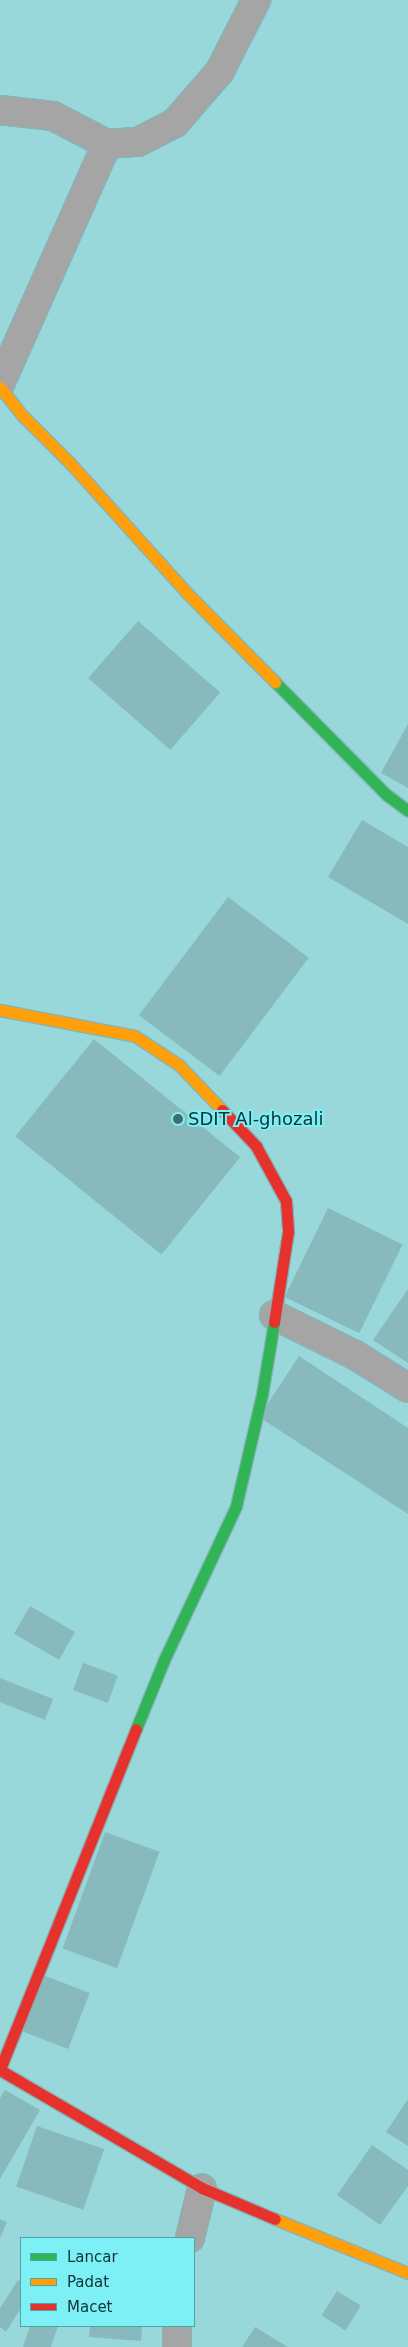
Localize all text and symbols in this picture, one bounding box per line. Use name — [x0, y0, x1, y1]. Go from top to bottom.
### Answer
place label: SDIT Al-ghozali — [188, 1108, 323, 1130]
marker: SDIT Al-ghozali — [172, 1113, 184, 1125]
legend — [20, 2237, 195, 2327]
text: Lancar — [67, 2248, 118, 2266]
text: Padat — [67, 2273, 109, 2291]
text: Macet — [67, 2298, 113, 2316]

